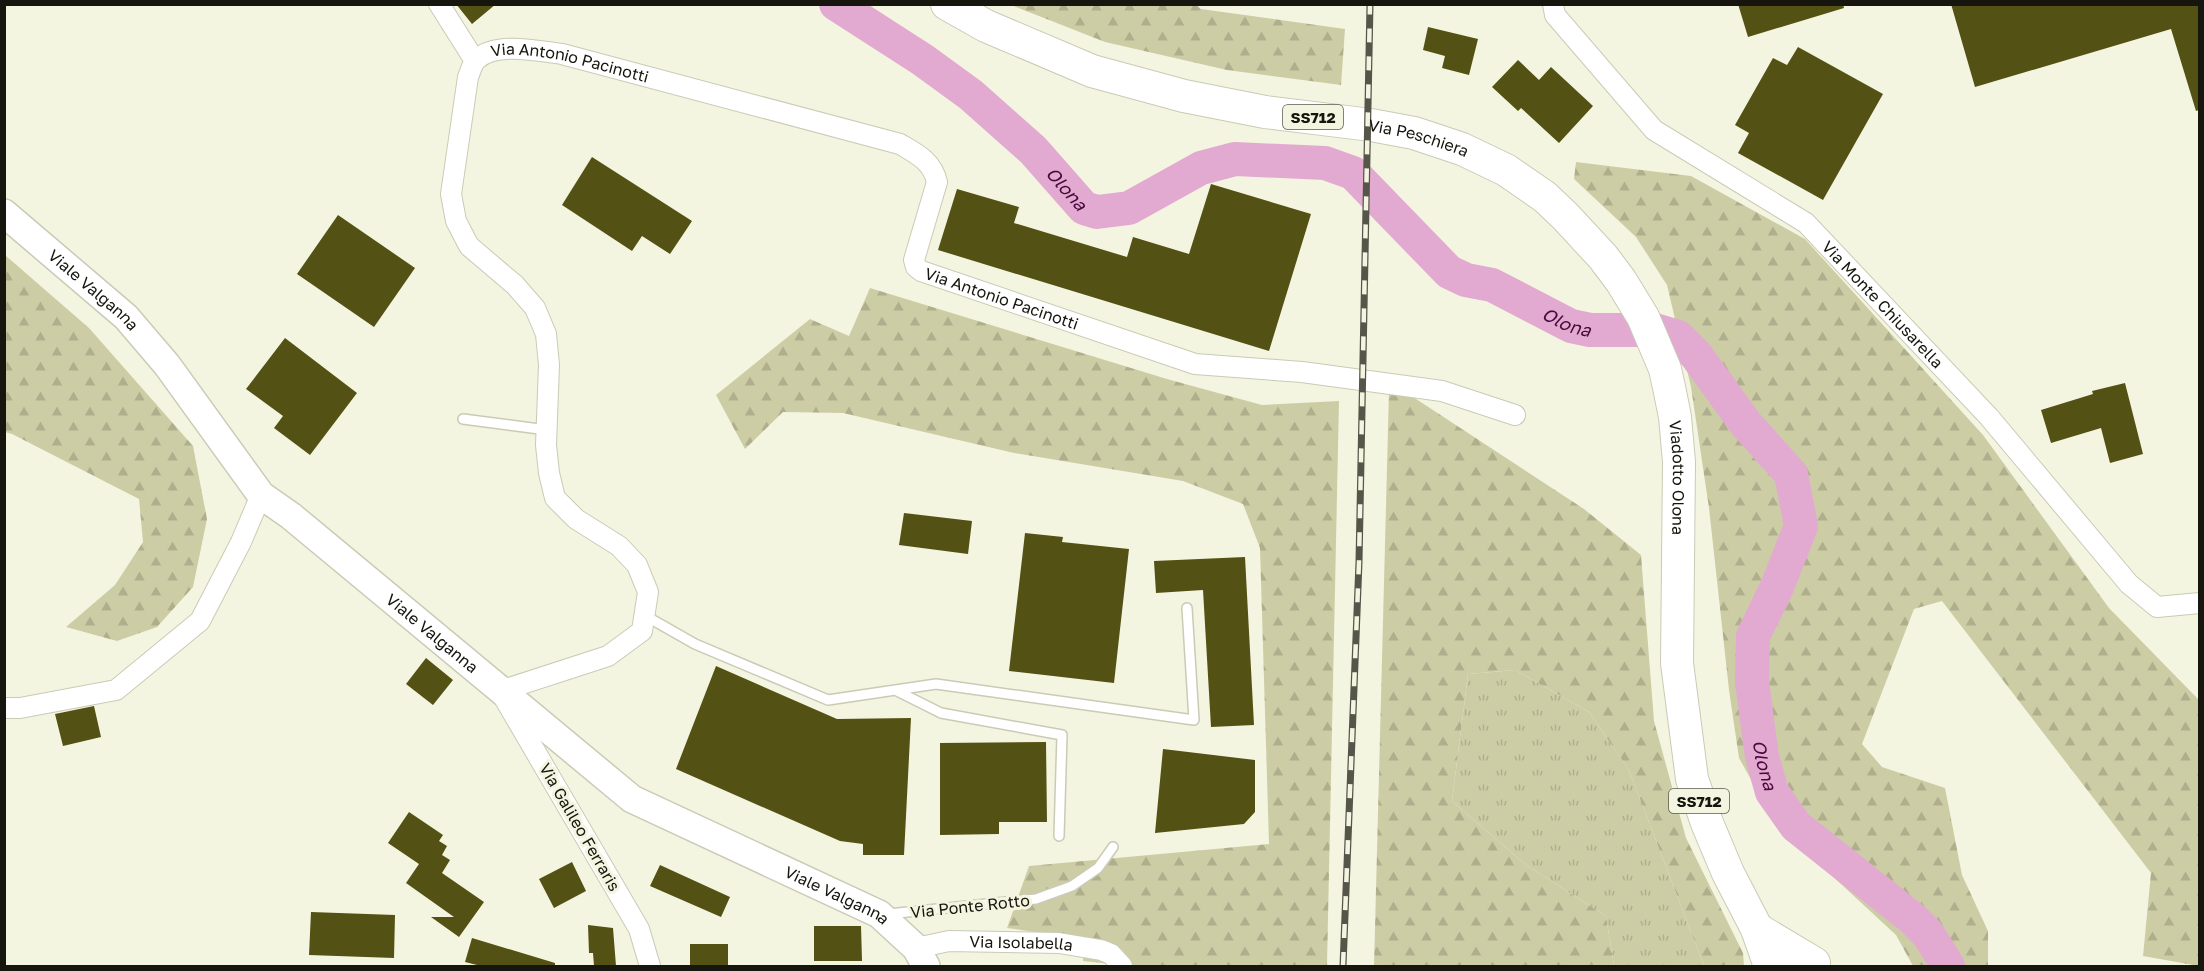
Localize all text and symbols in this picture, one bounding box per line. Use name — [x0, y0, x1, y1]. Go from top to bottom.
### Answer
street label: Via Antonio Pacinotti — [489, 39, 651, 87]
road number: SS712 — [1283, 105, 1343, 129]
street label: Via Peschiera — [1367, 115, 1472, 161]
water label: Olona — [1042, 162, 1092, 216]
street label: Via Monte Chiusarella — [1818, 237, 1948, 372]
street label: Viale Valganna — [44, 245, 143, 335]
street label: Via Antonio Pacinotti — [922, 263, 1081, 334]
water label: Olona — [1539, 302, 1594, 341]
street label: Viadotto Olona — [1665, 419, 1689, 535]
street label: Viale Valganna — [382, 589, 482, 677]
water label: Olona — [1749, 739, 1782, 794]
street label: Via Galileo Ferraris — [535, 759, 625, 895]
road number: SS712 — [1669, 789, 1729, 813]
street label: Viale Valganna — [781, 861, 894, 929]
street label: Via Ponte Rotto — [909, 890, 1031, 922]
street label: Via Isolabella — [969, 931, 1075, 955]

